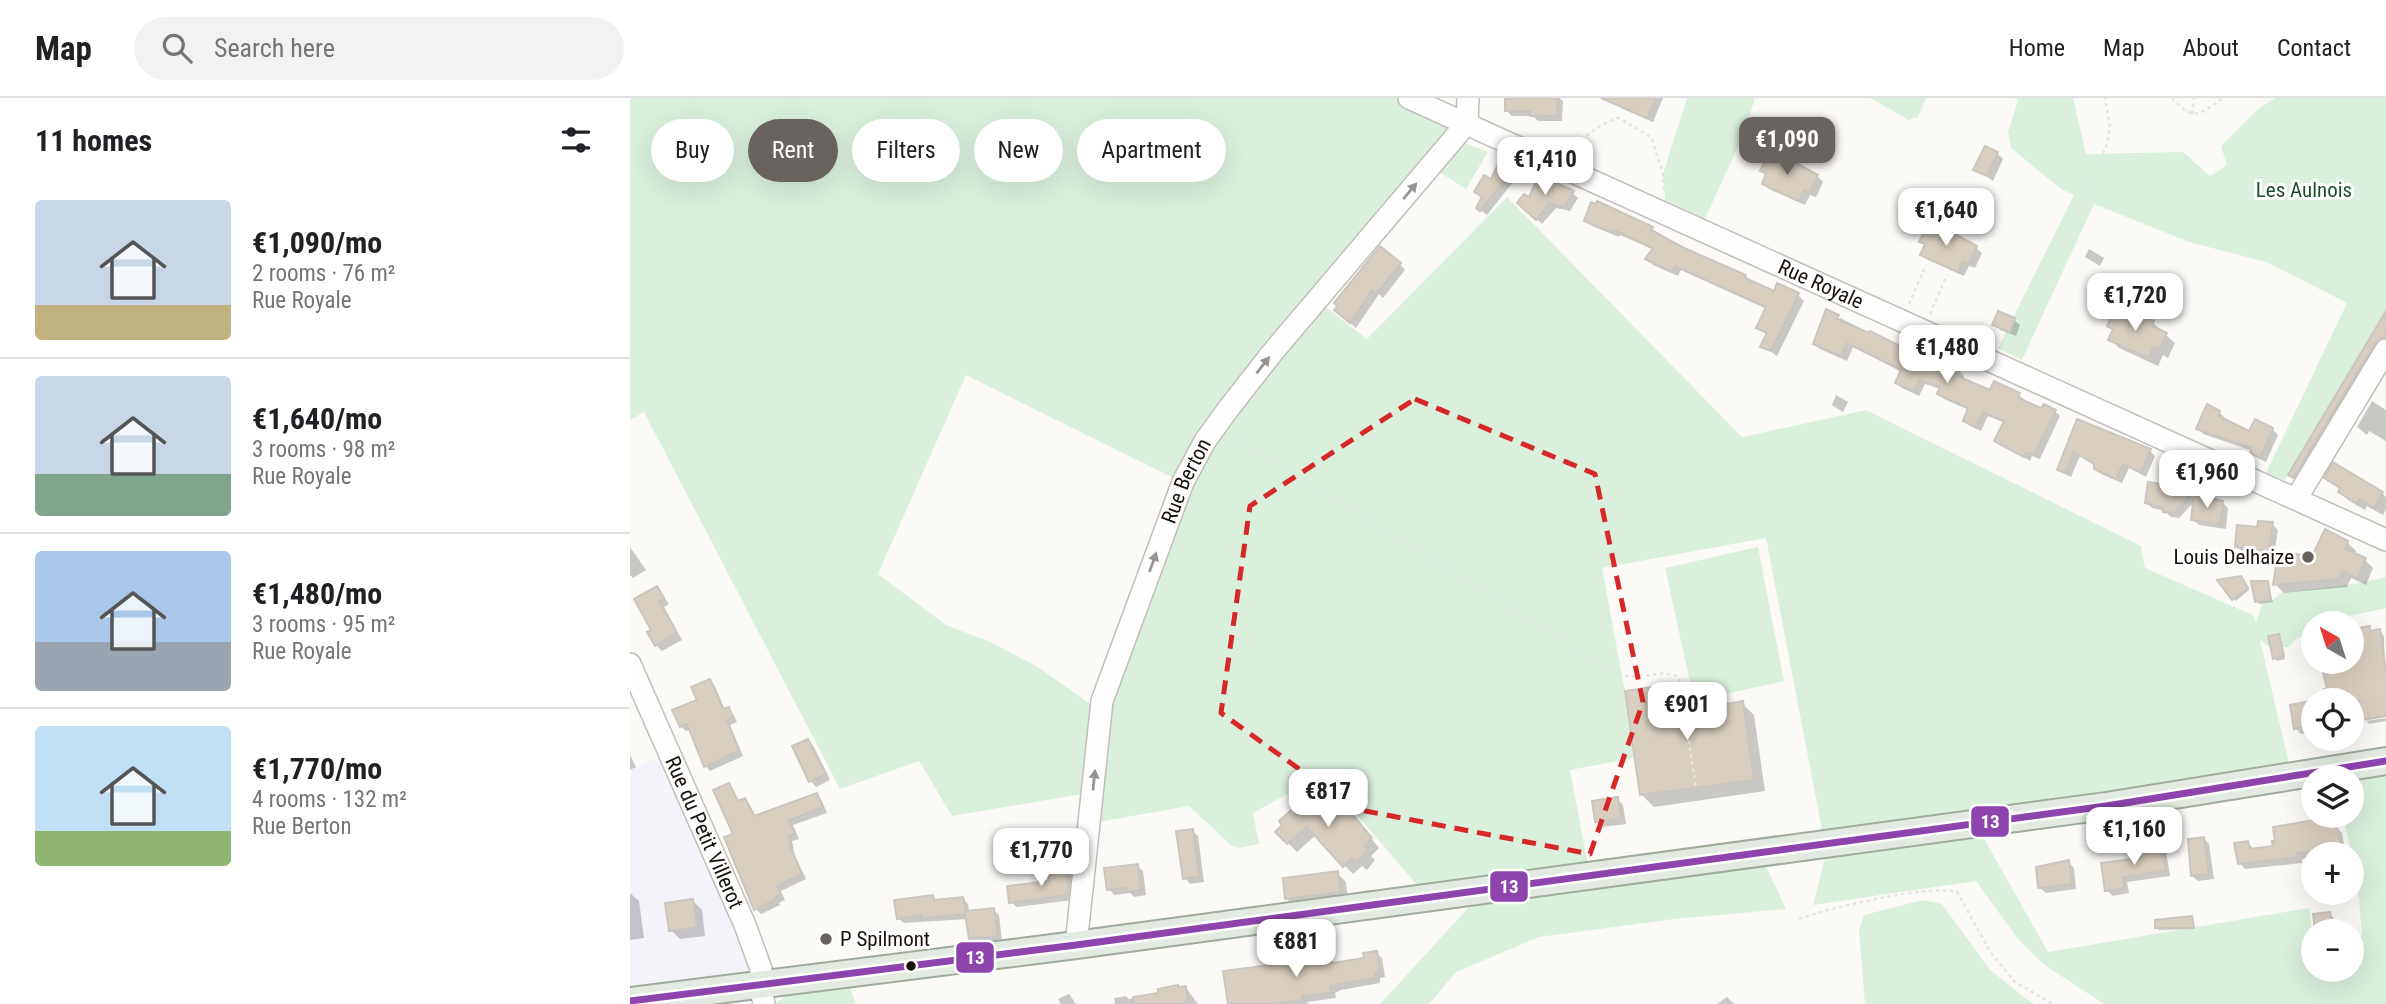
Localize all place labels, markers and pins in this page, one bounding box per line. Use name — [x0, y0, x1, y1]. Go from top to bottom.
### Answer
pin: €1,090 — [1730, 118, 1844, 177]
pin: €1,410 — [1488, 138, 1602, 197]
pin: €1,640 — [1889, 188, 2003, 248]
pin: €1,720 — [2078, 274, 2192, 333]
pin: €1,480 — [1890, 326, 2004, 385]
pin: €1,960 — [2150, 450, 2264, 510]
place label: Louis Delhaize — [2174, 545, 2294, 569]
marker: Louis Delhaize — [2300, 549, 2316, 565]
pin: €901 — [1646, 682, 1728, 742]
pin: €817 — [1287, 770, 1369, 829]
pin: €1,160 — [2077, 808, 2191, 867]
pin: €1,770 — [984, 828, 1098, 888]
pin: €881 — [1255, 920, 1337, 979]
place label: P Spilmont — [840, 927, 930, 951]
marker: P Spilmont — [818, 931, 834, 947]
unlabelled marker — [904, 959, 918, 973]

